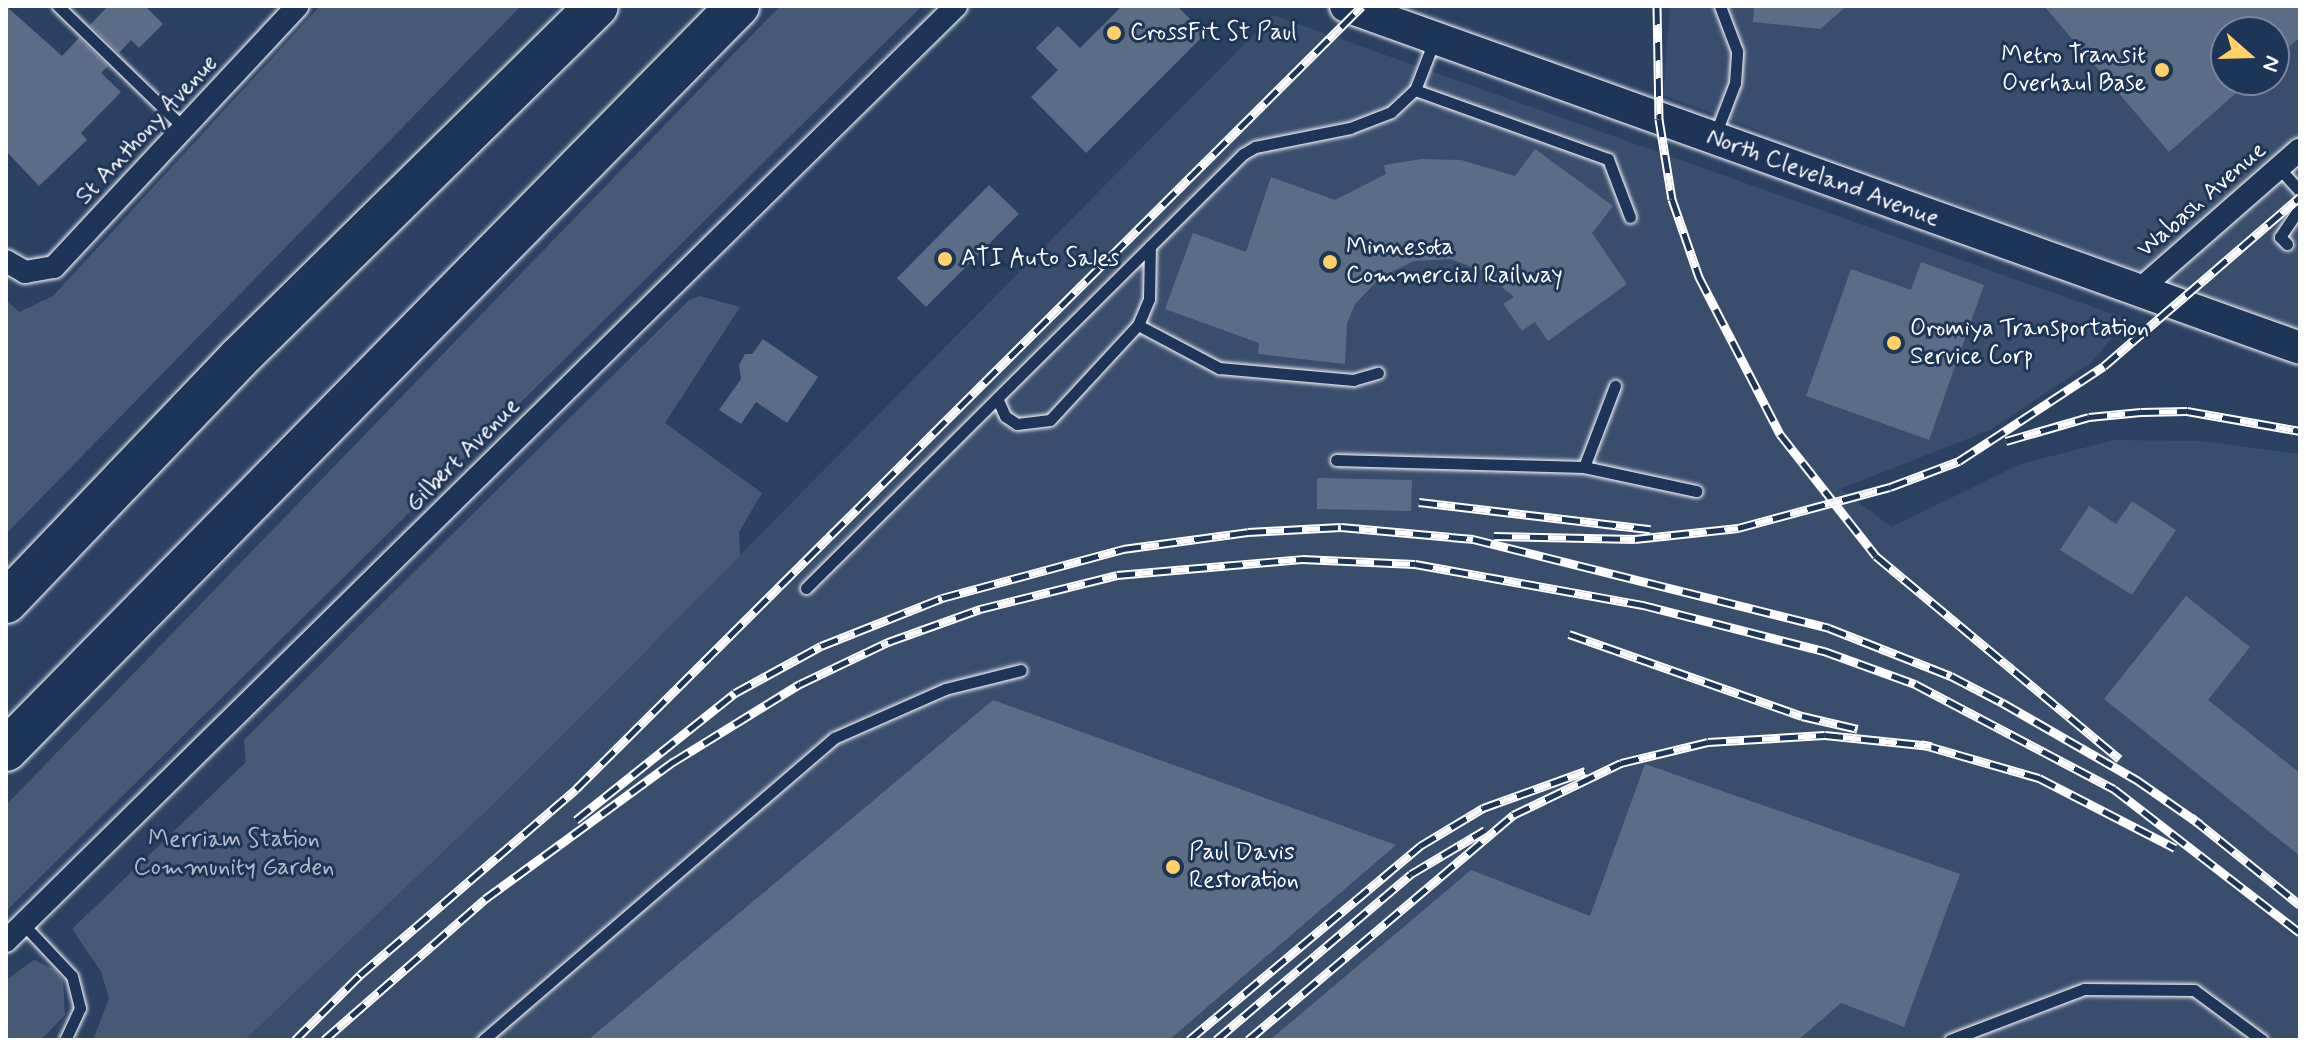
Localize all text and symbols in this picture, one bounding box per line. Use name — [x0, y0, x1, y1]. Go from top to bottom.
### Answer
north arrow — [2210, 16, 2290, 96]
place label: CrossFit St Paul — [1130, 19, 1296, 47]
marker: CrossFit St Paul — [1105, 24, 1123, 42]
place label: Metro Transit Overhaul Base — [2000, 42, 2146, 98]
street label: St Anthony Avenue — [71, 50, 223, 210]
text: N — [2255, 52, 2286, 75]
marker: Metro Transit Overhaul Base — [2153, 61, 2171, 79]
street label: North Cleveland Avenue — [1703, 122, 1943, 234]
street label: Wabash Avenue — [2132, 136, 2272, 264]
place label: Minnesota Commercial Railway — [1346, 234, 1566, 290]
place label: ATI Auto Sales — [961, 245, 1115, 273]
marker: ATI Auto Sales — [936, 250, 954, 268]
marker: Minnesota Commercial Railway — [1321, 253, 1339, 271]
place label: Oromiya Transportation Service Corp — [1910, 315, 2159, 371]
marker: Oromiya Transportation Service Corp — [1885, 334, 1903, 352]
street label: Gilbert Avenue — [399, 391, 527, 519]
park label: Merriam Station Community Garden — [134, 826, 334, 882]
place label: Paul Davis Restoration — [1189, 839, 1299, 895]
marker: Paul Davis Restoration — [1164, 858, 1182, 876]

